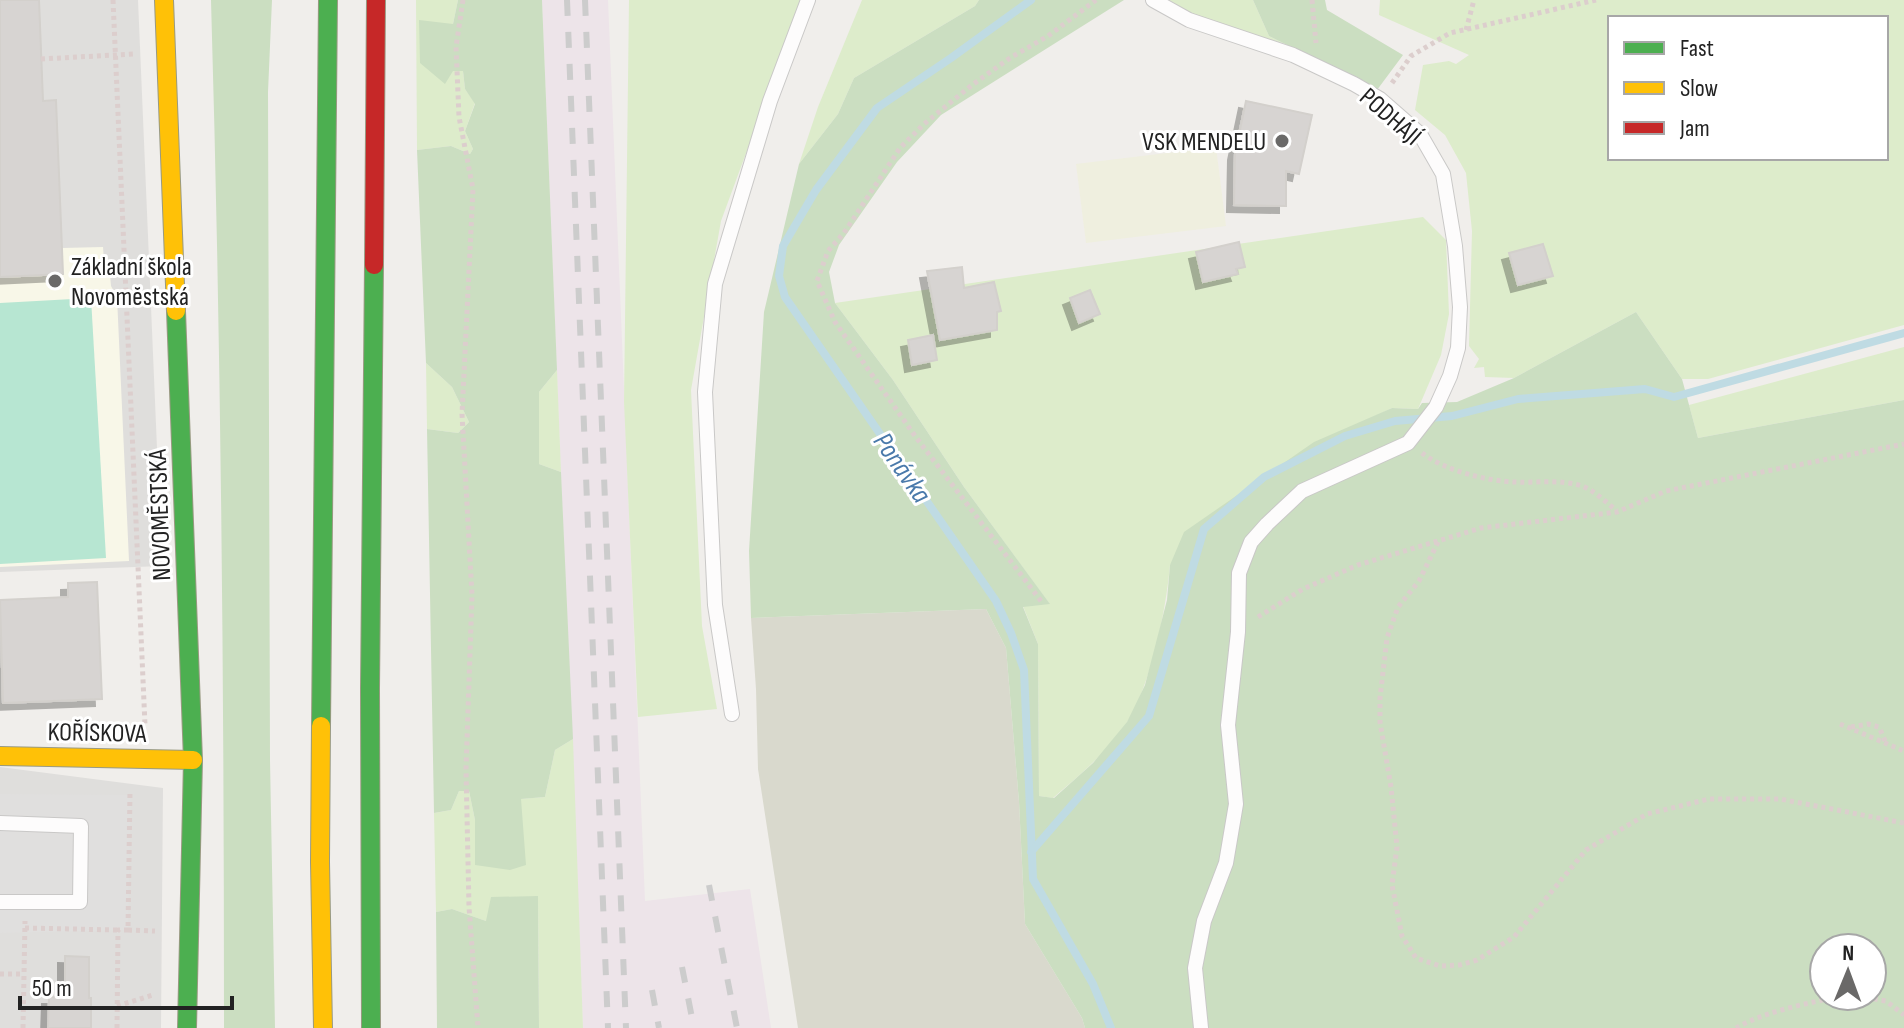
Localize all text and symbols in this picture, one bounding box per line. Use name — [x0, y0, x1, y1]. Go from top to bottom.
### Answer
legend — [1608, 16, 1888, 160]
text: Fast — [1680, 34, 1714, 63]
text: Slow — [1680, 74, 1718, 103]
street label: PODHÁJÍ — [1353, 82, 1427, 152]
text: Jam — [1679, 114, 1710, 143]
place label: VSK MENDELU — [1142, 127, 1266, 158]
marker: VSK MENDELU — [1273, 132, 1291, 150]
place label: Základní škola Novoměstská — [71, 252, 192, 313]
marker: Základní škola Novoměstská — [46, 272, 64, 290]
water label: Ponávka — [866, 426, 938, 510]
street label: NOVOMĚSTSKÁ — [143, 448, 178, 581]
street label: KOŘÍSKOVA — [47, 717, 147, 750]
north arrow — [1808, 932, 1888, 1012]
text: N — [1842, 940, 1854, 967]
scale bar — [20, 960, 232, 1010]
text: 50 m — [32, 974, 72, 1003]

